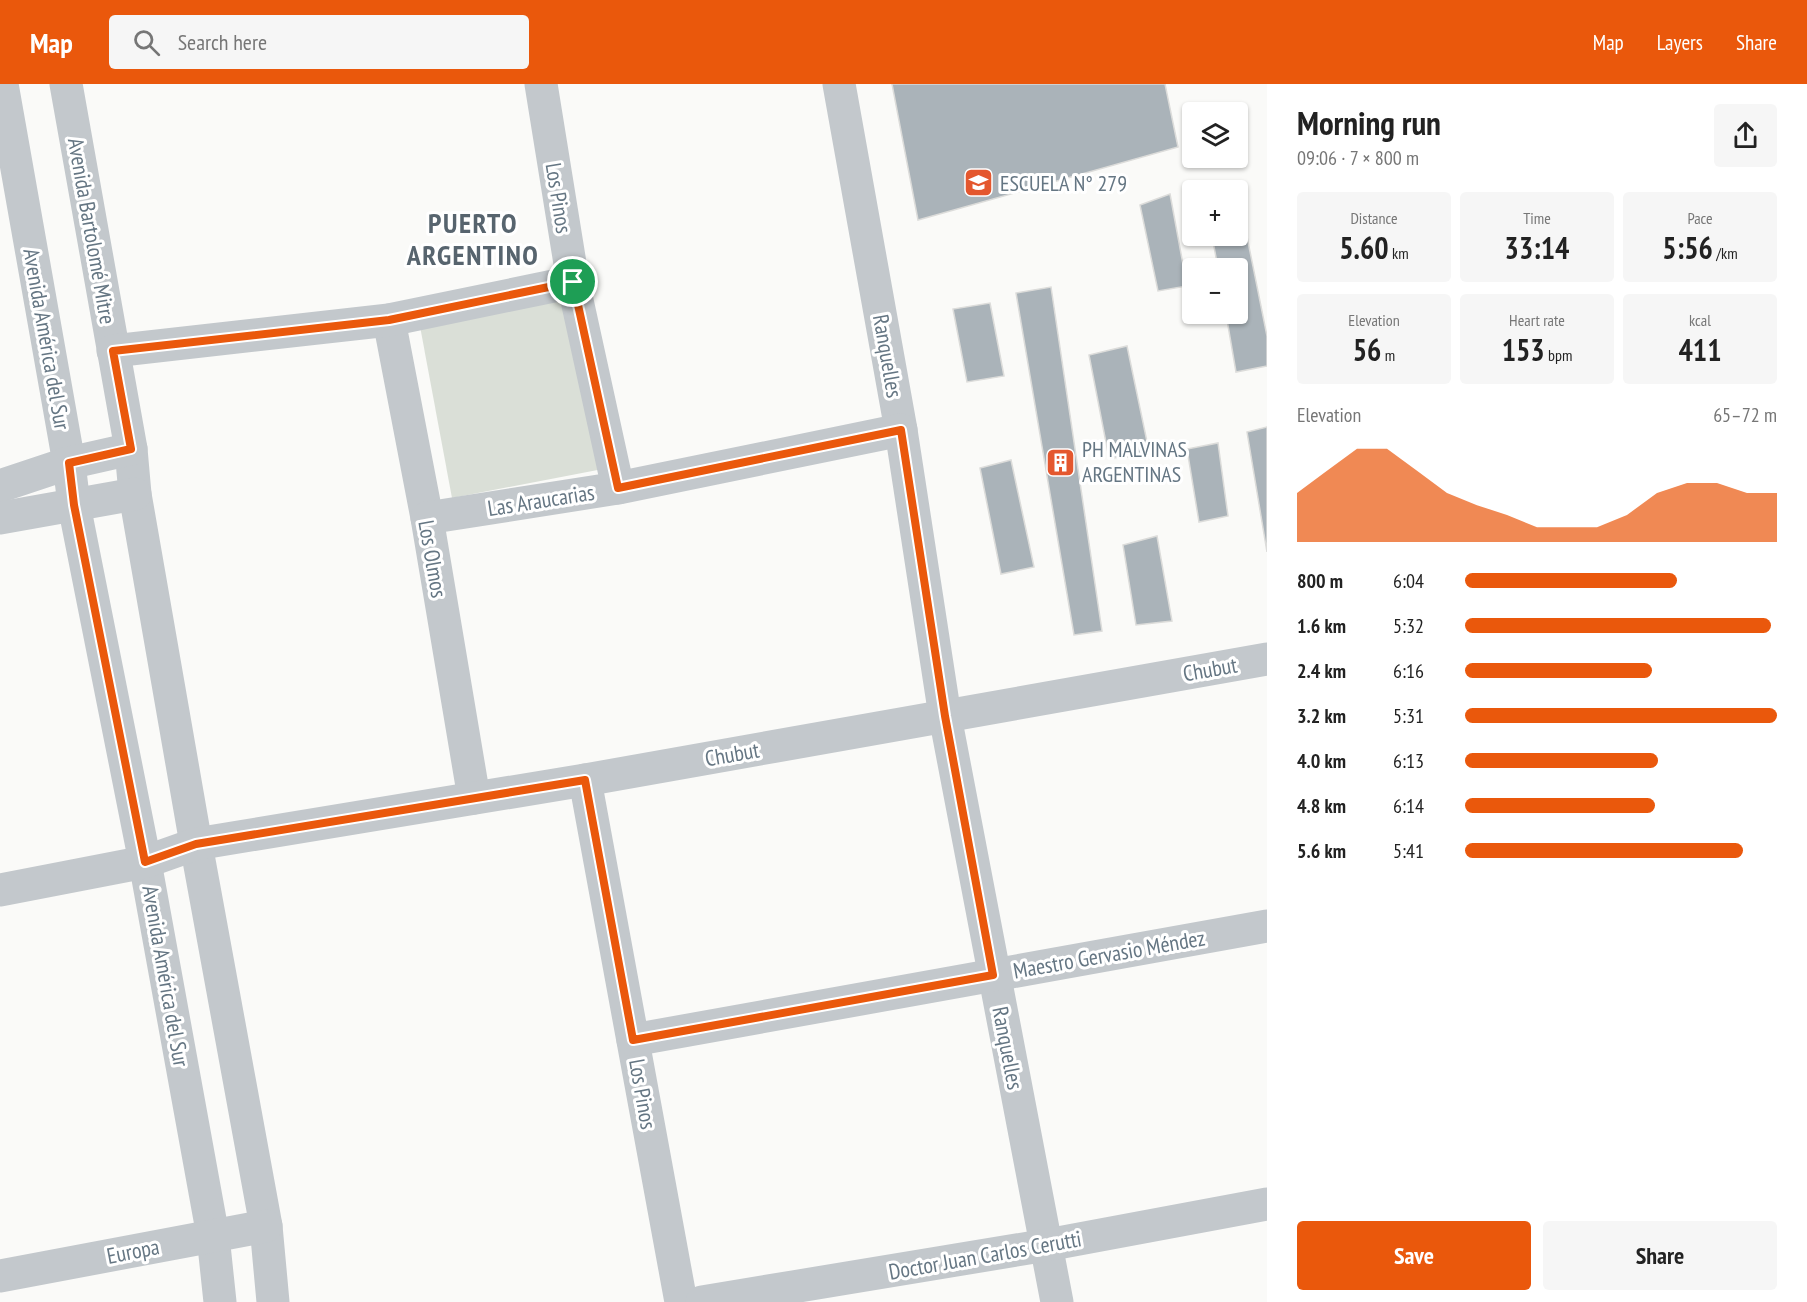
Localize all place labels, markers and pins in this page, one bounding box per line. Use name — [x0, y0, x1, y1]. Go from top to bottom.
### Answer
school or university icon: ESCUELA N° 279 — [963, 167, 995, 199]
place label: ESCUELA N° 279 — [1000, 169, 1127, 197]
pin — [547, 256, 598, 307]
place label: PH MALVINAS ARGENTINAS — [1082, 435, 1187, 488]
building icon: PH MALVINAS ARGENTINAS — [1045, 446, 1077, 478]

